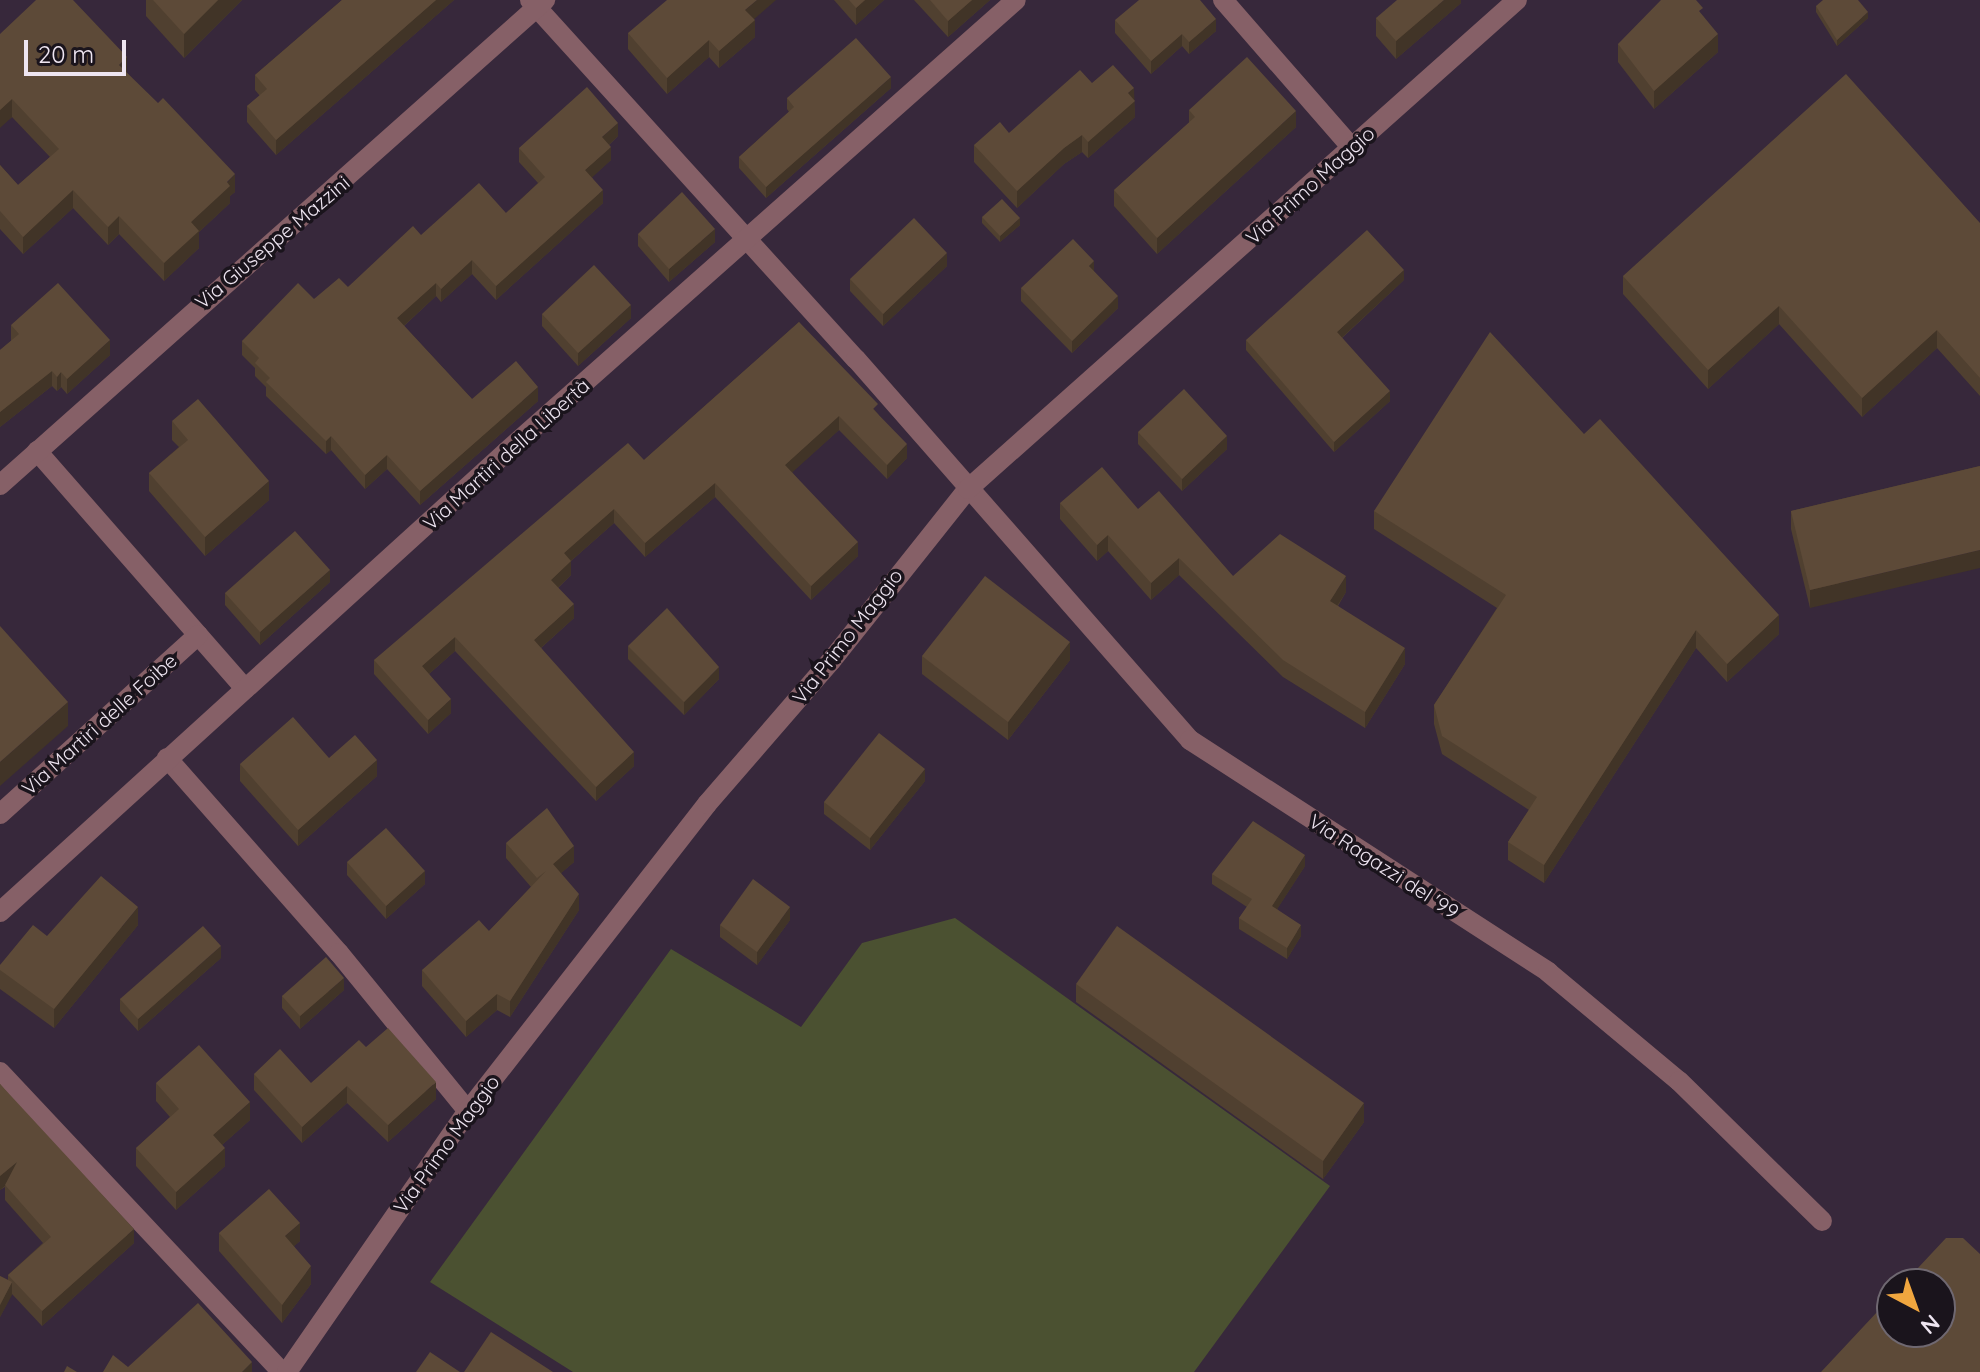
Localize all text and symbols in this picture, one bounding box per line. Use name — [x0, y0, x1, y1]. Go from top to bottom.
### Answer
scale bar — [28, 24, 130, 74]
text: 20 m — [38, 39, 94, 69]
street label: Via Primo Maggio — [1241, 121, 1379, 249]
street label: Via Giuseppe Mazzini — [190, 170, 354, 314]
street label: Via Martiri della Libertà — [418, 373, 594, 535]
street label: Via Primo Maggio — [787, 564, 907, 708]
street label: Via Martiri delle Foibe — [17, 648, 181, 800]
street label: Via Ragazzi del '99 — [1305, 809, 1463, 923]
street label: Via Primo Maggio — [388, 1070, 504, 1218]
north arrow — [1876, 1268, 1956, 1348]
text: N — [1915, 1309, 1946, 1340]

